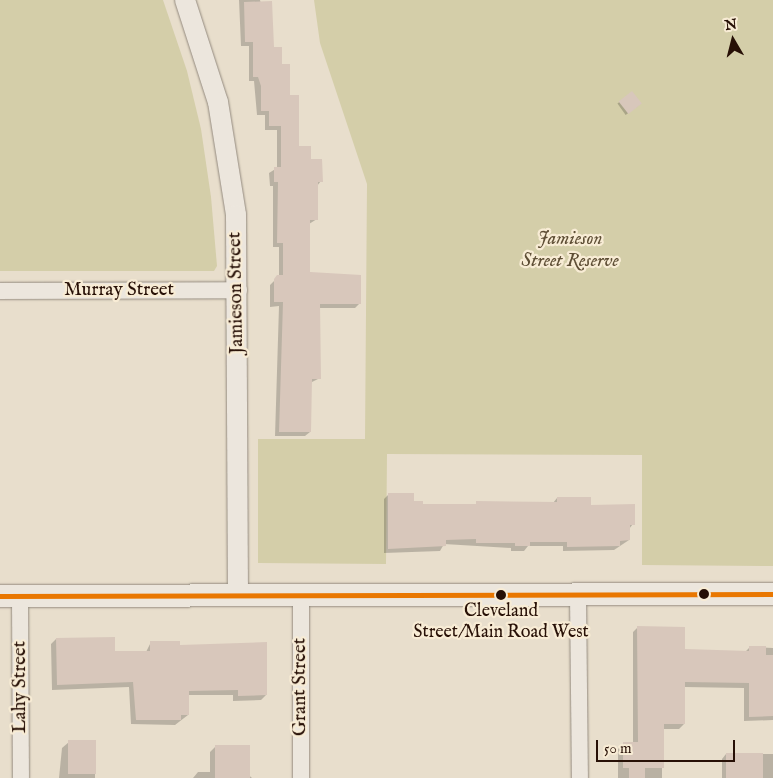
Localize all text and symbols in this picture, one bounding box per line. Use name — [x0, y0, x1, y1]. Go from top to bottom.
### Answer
north arrow — [708, 15, 758, 65]
text: N — [724, 15, 738, 35]
park label: Jamieson Street Reserve — [521, 229, 619, 273]
street label: Jamieson Street — [225, 232, 249, 354]
street label: Murray Street — [64, 280, 174, 302]
unlabelled marker — [699, 589, 709, 599]
marker: Cleveland Street/Main Road West — [496, 590, 506, 600]
place label: Cleveland Street/Main Road West — [413, 602, 589, 644]
street label: Grant Street — [290, 638, 312, 736]
street label: Lahy Street — [10, 641, 32, 733]
scale bar — [598, 730, 737, 762]
text: 50 m — [604, 739, 632, 758]

